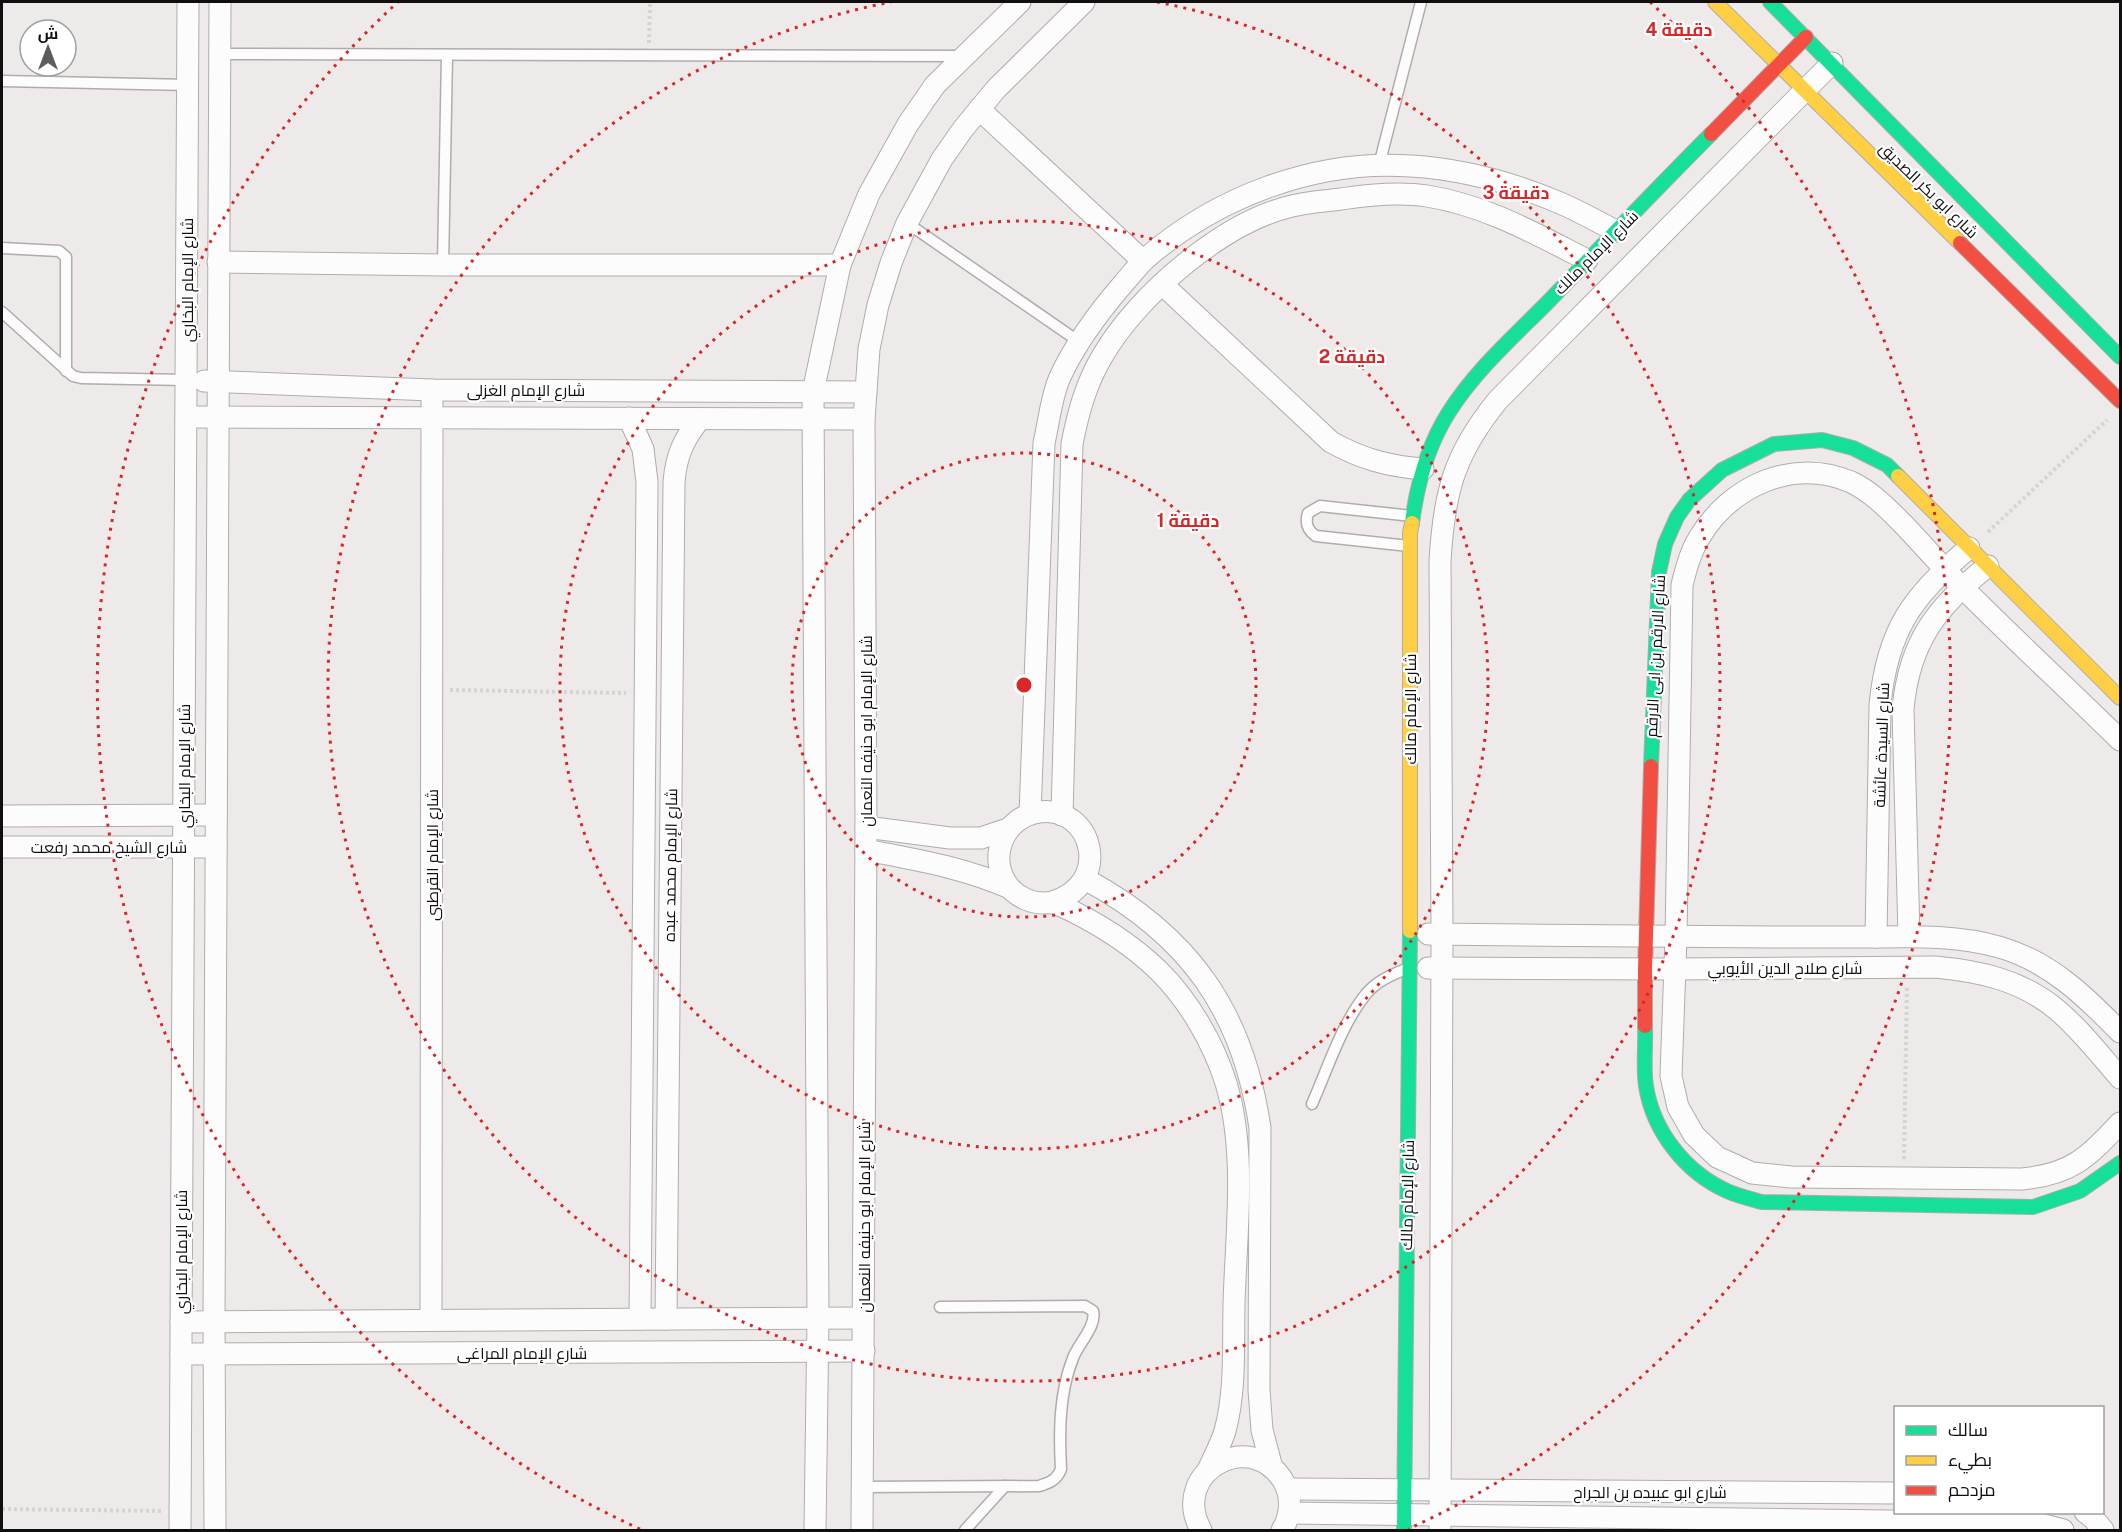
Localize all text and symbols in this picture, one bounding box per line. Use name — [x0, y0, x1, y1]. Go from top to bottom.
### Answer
north arrow — [18, 18, 78, 78]
text: 4 دقيقة — [1646, 19, 1712, 40]
text: ش — [38, 24, 58, 43]
street label: شارع ابو بكر الصديق — [1874, 139, 1982, 244]
text: 3 دقيقة — [1483, 182, 1550, 203]
street label: شارع الإمام مالك — [1550, 206, 1644, 300]
street label: شارع الإمام البخاري — [178, 218, 201, 342]
text: 2 دقيقة — [1319, 346, 1385, 367]
street label: شارع الإمام الغزلى — [467, 381, 585, 402]
text: 1 دقيقة — [1157, 510, 1219, 531]
street label: شارع الارقم بن ابى الارقم — [1642, 574, 1671, 738]
street label: شارع الإمام ابو حنيفه النعمان — [857, 635, 878, 827]
street label: شارع الإمام مالك — [1401, 654, 1422, 764]
centre of rings — [1014, 675, 1034, 695]
street label: شارع السيدة عائشة — [1870, 682, 1895, 808]
street label: شارع الإمام البخاري — [175, 704, 198, 828]
street label: شارع الإمام محمد عبده — [660, 788, 683, 942]
street label: شارع الإمام القرطبى — [423, 789, 444, 921]
street label: شارع الشيخ محمد رفعت — [31, 838, 187, 859]
street label: شارع صلاح الدين الأيوبي — [1707, 959, 1863, 982]
street label: شارع الإمام ابو حنيفه النعمان — [855, 1121, 876, 1313]
street label: شارع الإمام مالك — [1397, 1139, 1420, 1251]
street label: شارع الإمام البخاري — [172, 1190, 195, 1314]
street label: شارع الإمام المراغى — [457, 1344, 587, 1365]
legend — [1894, 1406, 2104, 1514]
text: سالك — [1948, 1419, 1988, 1440]
text: بطيء — [1948, 1449, 1992, 1474]
text: مزدحم — [1948, 1479, 1996, 1502]
street label: شارع ابو عبيده بن الجراح — [1573, 1483, 1727, 1504]

